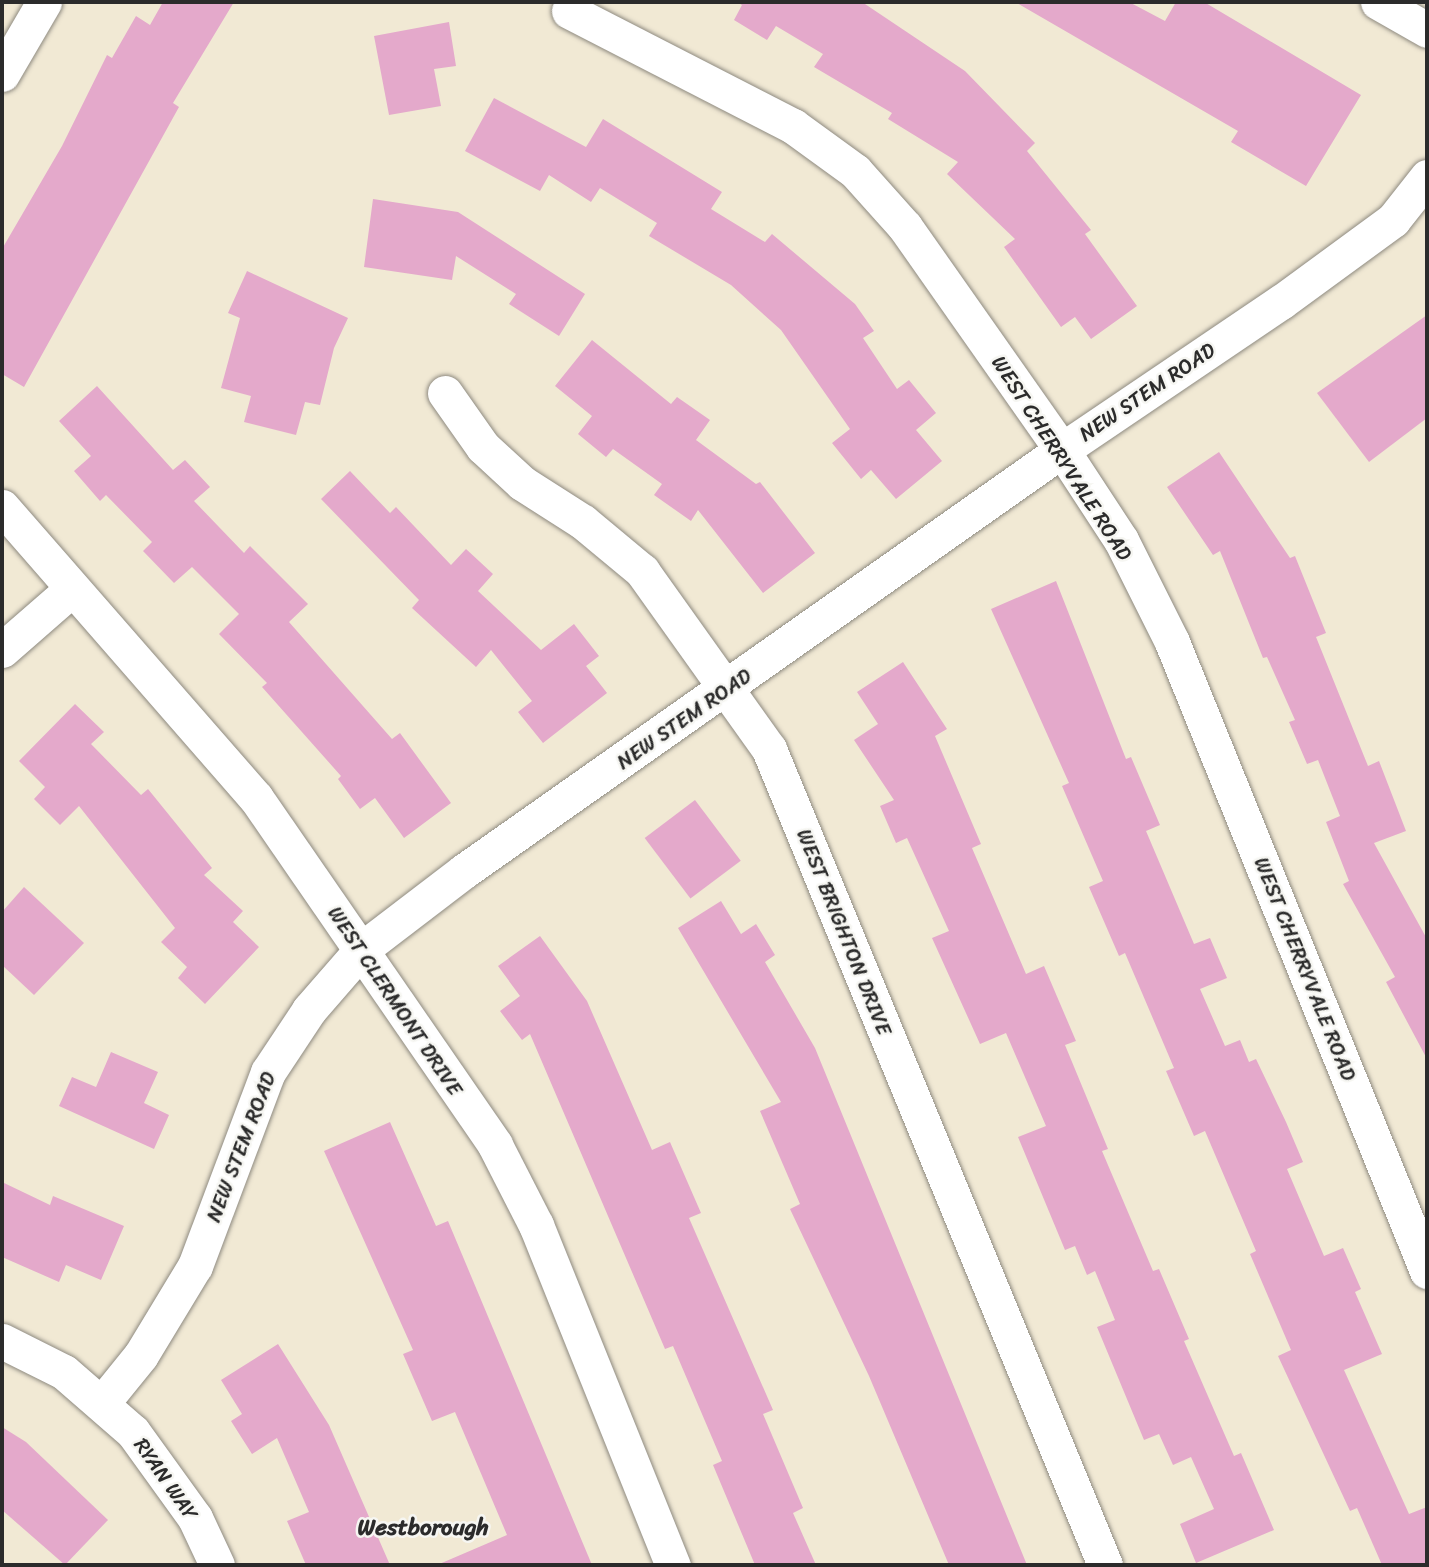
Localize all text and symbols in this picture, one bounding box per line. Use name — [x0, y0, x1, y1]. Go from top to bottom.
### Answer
street label: NEW STEM ROAD — [1074, 337, 1220, 447]
street label: WEST CHERRYVALE ROAD — [986, 351, 1138, 565]
street label: NEW STEM ROAD — [612, 663, 756, 775]
street label: WEST BRIGHTON DRIVE — [791, 824, 897, 1040]
street label: WEST CHERRYVALE ROAD — [1249, 854, 1361, 1084]
street label: WEST CLERMONT DRIVE — [322, 902, 468, 1100]
street label: NEW STEM ROAD — [201, 1068, 281, 1226]
street label: RYAN WAY — [128, 1433, 204, 1525]
district label: Westborough — [358, 1514, 488, 1542]

